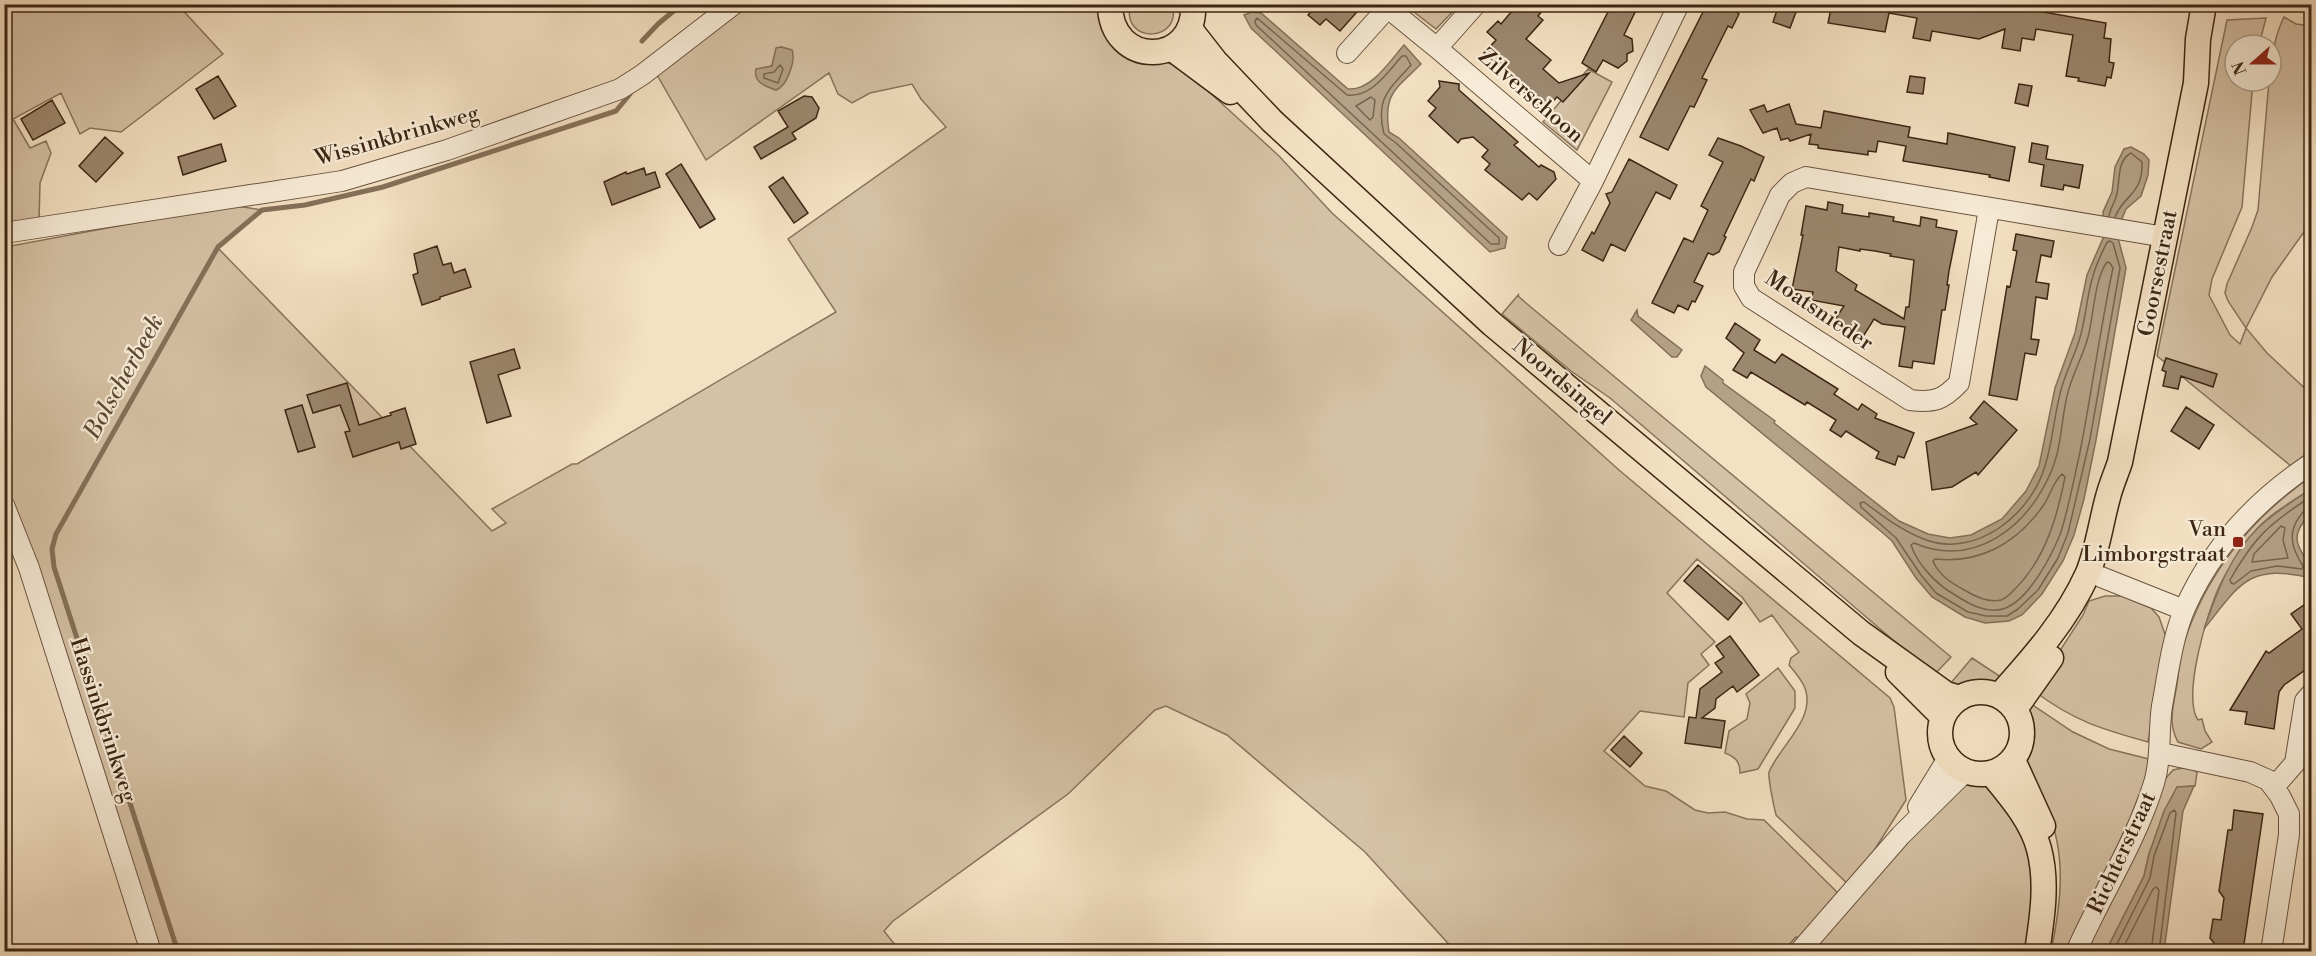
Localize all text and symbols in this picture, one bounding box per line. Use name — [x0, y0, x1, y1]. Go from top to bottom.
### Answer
north arrow — [2223, 33, 2283, 93]
street label: Zilverschoon — [1473, 43, 1589, 149]
text: N — [2228, 58, 2252, 78]
street label: Wissinkbrinkweg — [311, 100, 483, 173]
street label: Goorsestraat — [2133, 207, 2184, 339]
street label: Moatsnieder — [1760, 265, 1878, 357]
water label: Bolscherbeek — [77, 309, 171, 446]
street label: Noordsingel — [1507, 333, 1618, 432]
place label: Van Limborgstraat — [2082, 516, 2226, 568]
marker: Van Limborgstraat — [2231, 535, 2245, 549]
street label: Hassinkbrinkweg — [64, 634, 143, 806]
street label: Richterstraat — [2082, 787, 2162, 918]

